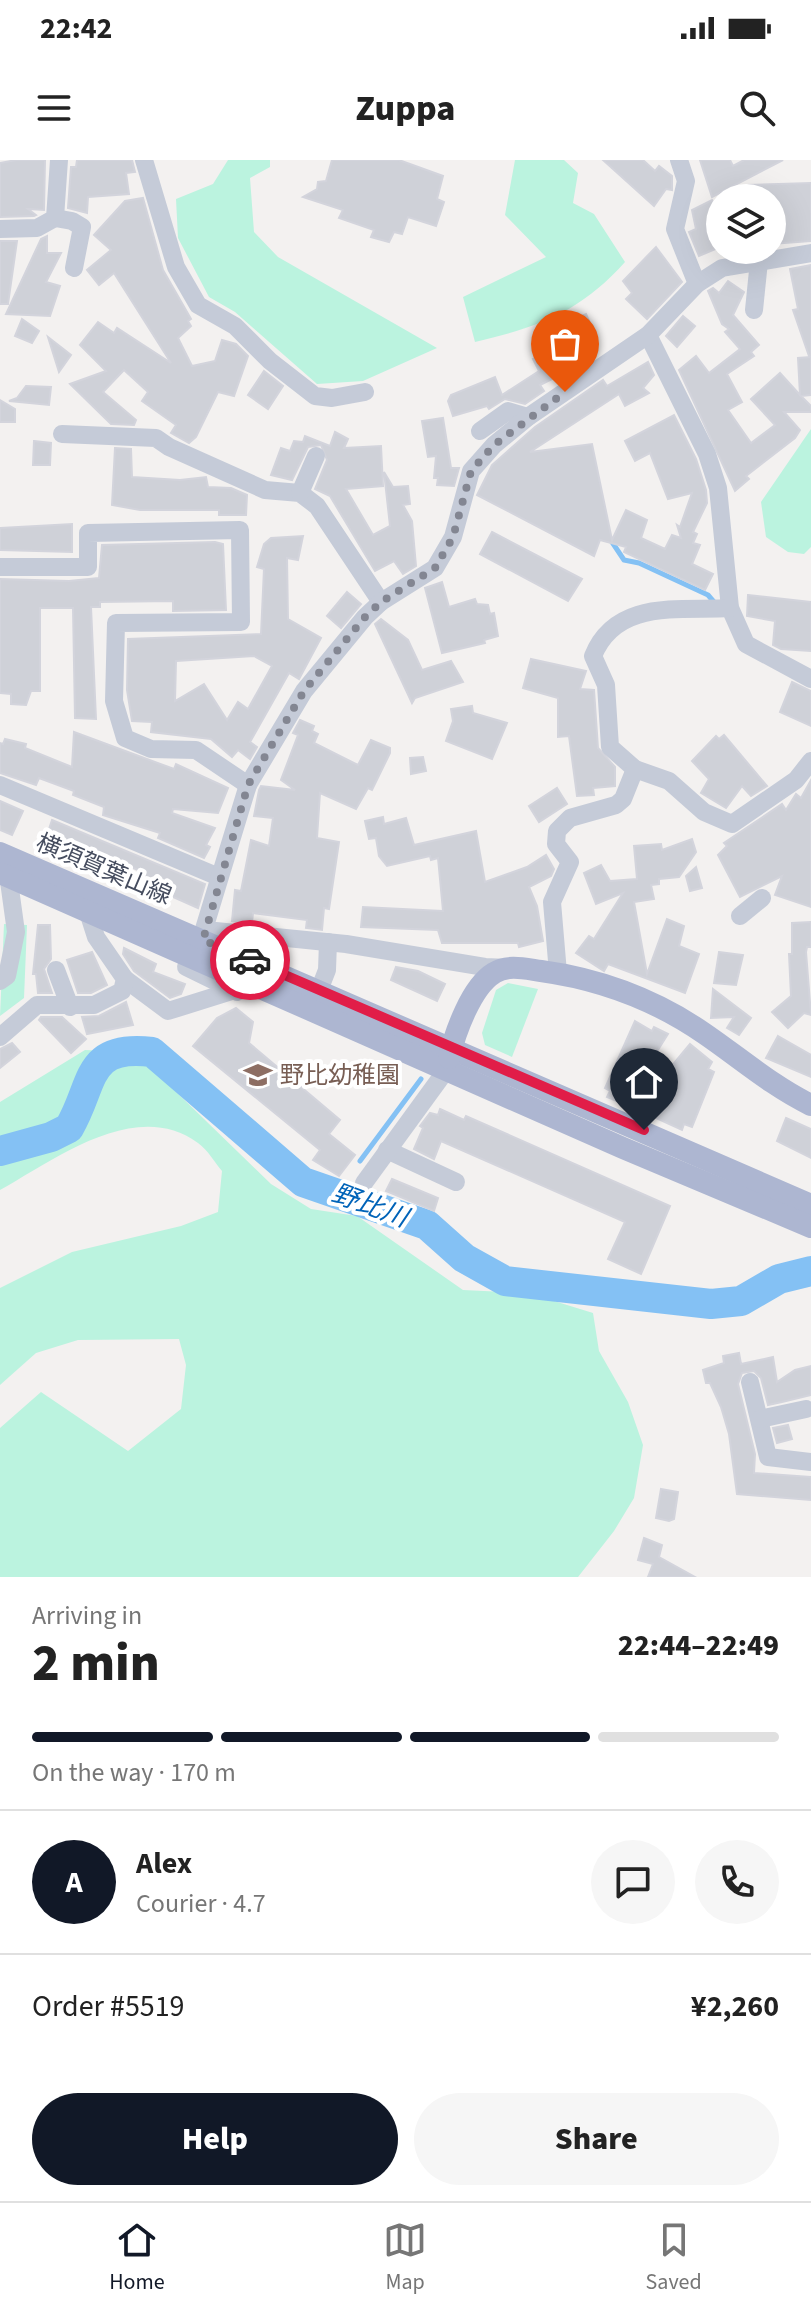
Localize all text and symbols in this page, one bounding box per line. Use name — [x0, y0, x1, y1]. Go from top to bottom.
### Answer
text: 22:42 — [40, 7, 112, 50]
text: Zuppa — [356, 83, 455, 134]
icon: menu — [32, 86, 76, 130]
icon: search — [735, 86, 779, 130]
map controls — [706, 184, 786, 264]
button: layers — [706, 184, 786, 264]
pin — [531, 310, 599, 392]
icon: bag — [543, 322, 587, 366]
street label: 横須賀葉山線 — [31, 825, 177, 914]
courier — [210, 920, 290, 1000]
icon: car — [228, 938, 272, 982]
pin — [610, 1048, 678, 1130]
place label: 野比幼稚園 — [280, 1058, 400, 1093]
school or university icon: 野比幼稚園 — [243, 1060, 273, 1090]
icon: home — [622, 1060, 666, 1104]
water label: 野比川 — [327, 1175, 416, 1237]
text: Arriving in — [32, 1597, 142, 1634]
text: 22:44–22:49 — [618, 1624, 779, 1667]
text: 2 min — [32, 1627, 160, 1701]
text: On the way · 170 m — [32, 1754, 236, 1791]
button: chat — [591, 1840, 675, 1924]
button: phone — [695, 1840, 779, 1924]
text: Alex — [136, 1842, 192, 1885]
text: A — [65, 1861, 83, 1904]
text: Courier · 4.7 — [136, 1885, 266, 1922]
text: Order #5519 — [32, 1985, 185, 2028]
text: ¥2,260 — [691, 1985, 779, 2028]
button: Help — [32, 2093, 398, 2185]
button: Share — [414, 2093, 779, 2185]
tab: Home — [109, 2218, 165, 2298]
tab: Map — [383, 2218, 427, 2298]
tab: Saved — [646, 2218, 702, 2298]

